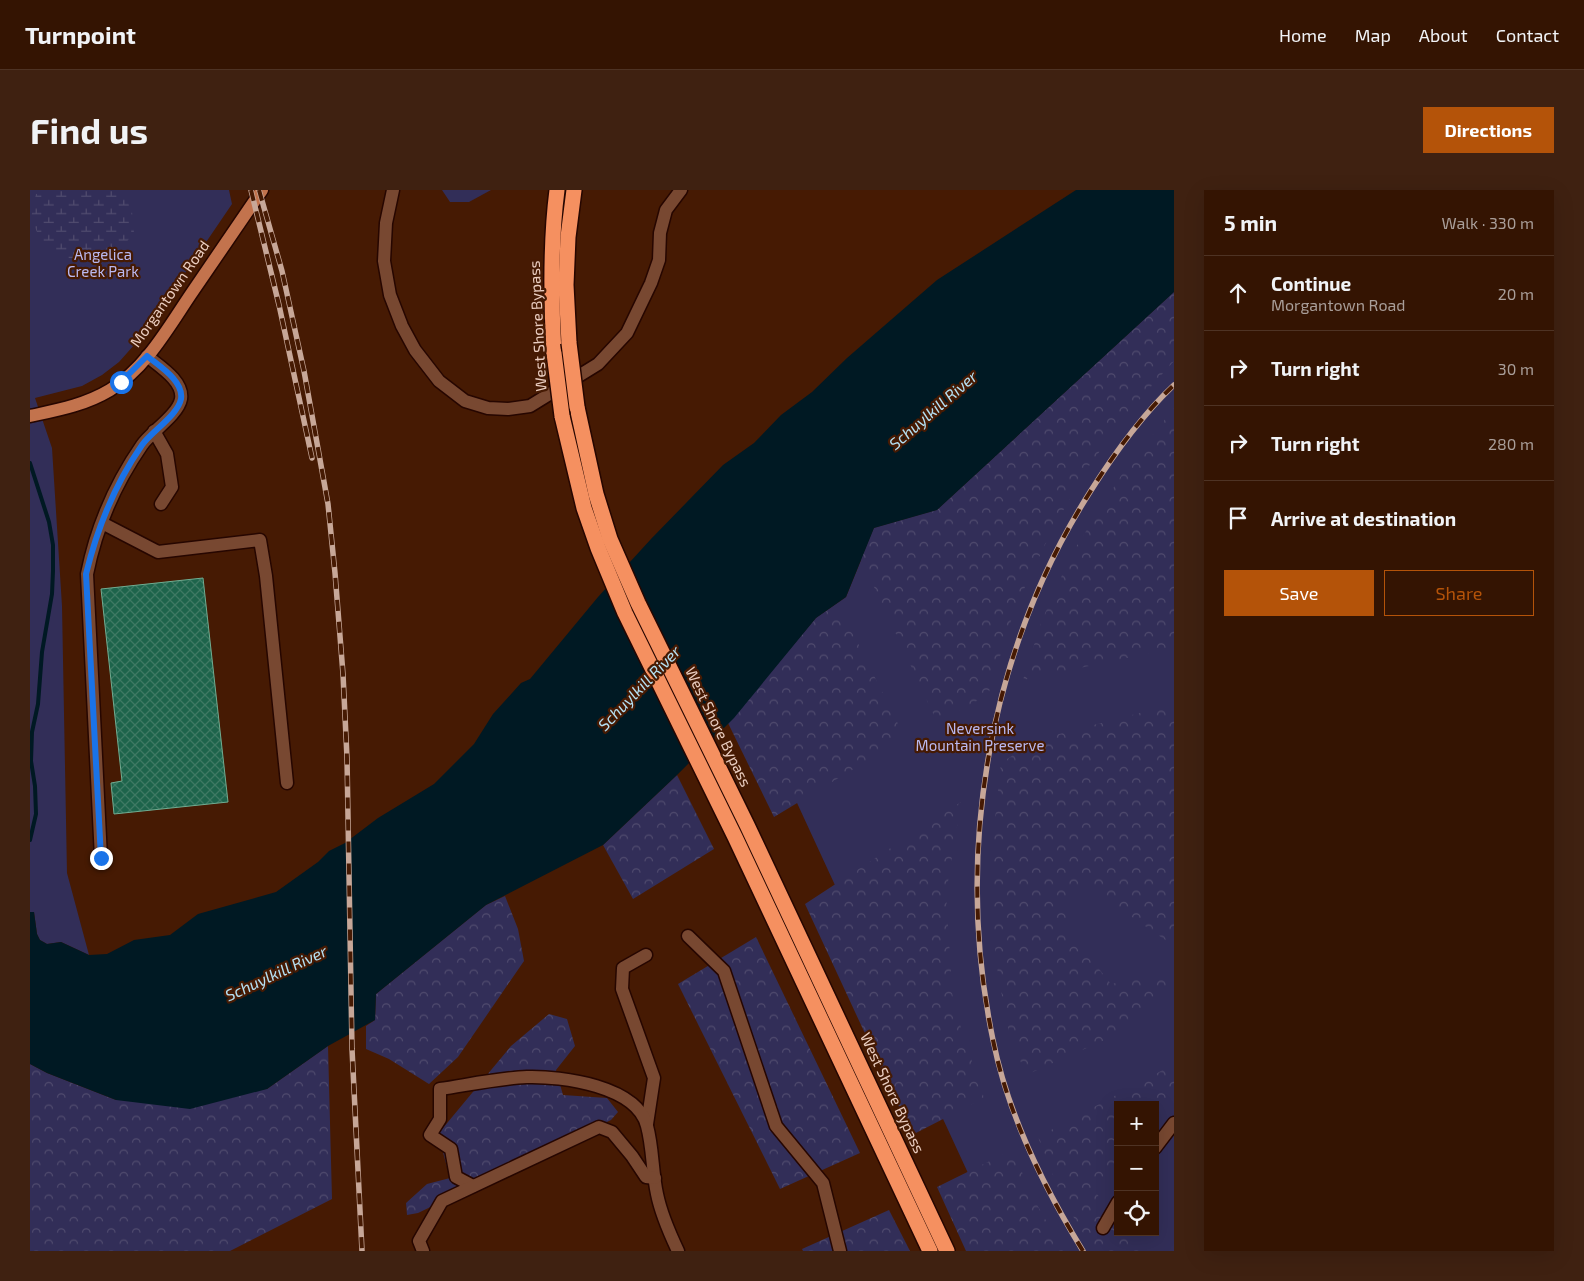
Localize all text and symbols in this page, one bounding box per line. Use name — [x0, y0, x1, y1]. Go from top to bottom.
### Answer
text: Turnpoint — [25, 20, 136, 49]
text: Home — [1279, 24, 1327, 46]
text: Map — [1355, 24, 1391, 46]
text: About — [1419, 24, 1468, 46]
text: Contact — [1496, 24, 1559, 46]
button: Directions — [1423, 107, 1554, 153]
text: Find us — [30, 109, 148, 151]
text: 5 min — [1224, 210, 1277, 235]
text: Walk · 330 m — [1442, 213, 1534, 232]
street label: Morgantown Road — [126, 237, 213, 350]
park label: Angelica Creek Park — [67, 245, 139, 280]
street label: West Shore Bypass — [525, 260, 549, 392]
text: Continue — [1271, 272, 1351, 295]
icon: ahead — [1224, 279, 1252, 307]
text: 20 m — [1498, 284, 1534, 303]
text: Morgantown Road — [1271, 295, 1405, 314]
icon: right — [1224, 354, 1252, 382]
text: Turn right — [1271, 357, 1359, 380]
text: 30 m — [1498, 359, 1534, 378]
water label: Schuylkill River — [885, 366, 982, 454]
route start — [110, 371, 133, 394]
icon: right — [1224, 429, 1252, 457]
text: Turn right — [1271, 432, 1359, 455]
text: 280 m — [1488, 434, 1534, 453]
icon: arrive — [1224, 504, 1252, 532]
text: Arrive at destination — [1271, 507, 1456, 530]
button: Save — [1224, 570, 1374, 616]
button: Share — [1384, 570, 1534, 616]
water label: Schuylkill River — [593, 641, 685, 735]
street label: West Shore Bypass — [682, 664, 756, 789]
park label: Neversink Mountain Preserve — [915, 719, 1045, 754]
route end — [90, 847, 113, 870]
water label: Schuylkill River — [222, 940, 331, 1005]
street label: West Shore Bypass — [857, 1029, 929, 1156]
map controls — [1114, 1101, 1159, 1236]
button: + — [1114, 1101, 1159, 1146]
button: − — [1114, 1146, 1159, 1191]
button: locate — [1114, 1191, 1159, 1236]

